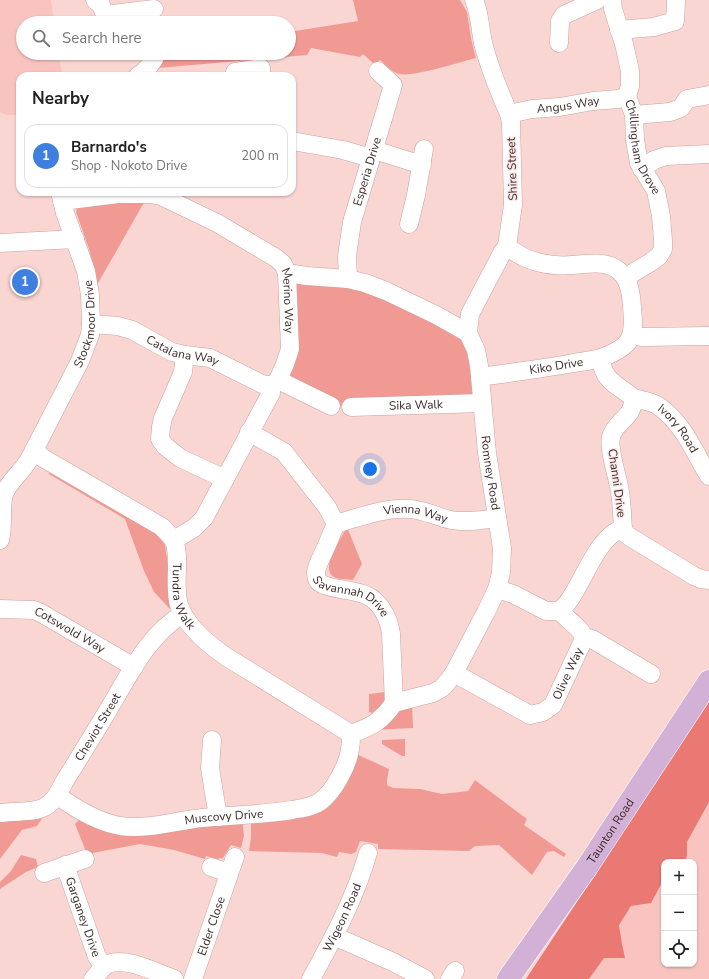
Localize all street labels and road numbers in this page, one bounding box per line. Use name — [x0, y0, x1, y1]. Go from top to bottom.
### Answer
street label: Angus Way — [536, 92, 601, 117]
street label: Chillingham Drove — [621, 97, 664, 198]
street label: Esperia Drive — [349, 135, 385, 208]
street label: Shire Street — [503, 136, 521, 201]
street label: Merino Way — [278, 265, 297, 334]
street label: Stockmoor Drive — [70, 279, 99, 371]
street label: Catalana Way — [143, 331, 223, 370]
street label: Kiko Drive — [528, 354, 584, 378]
street label: Sika Walk — [389, 396, 444, 414]
street label: Ivory Road — [655, 400, 702, 456]
street label: Romney Road — [477, 435, 504, 511]
street label: Channi Drive — [604, 448, 630, 518]
street label: Vienna Way — [381, 501, 450, 527]
street label: Tundra Walk — [169, 563, 200, 634]
street label: Savannah Drive — [309, 573, 393, 619]
street label: Cotswold Way — [32, 603, 109, 657]
street label: Olive Way — [549, 644, 587, 702]
street label: Cheviot Street — [71, 689, 125, 764]
street label: Taunton Road — [583, 795, 638, 867]
street label: Muscovy Drive — [183, 806, 264, 828]
street label: Garganey Drive — [62, 875, 104, 959]
street label: Wigeon Road — [319, 881, 365, 955]
street label: Elder Close — [194, 894, 229, 958]

